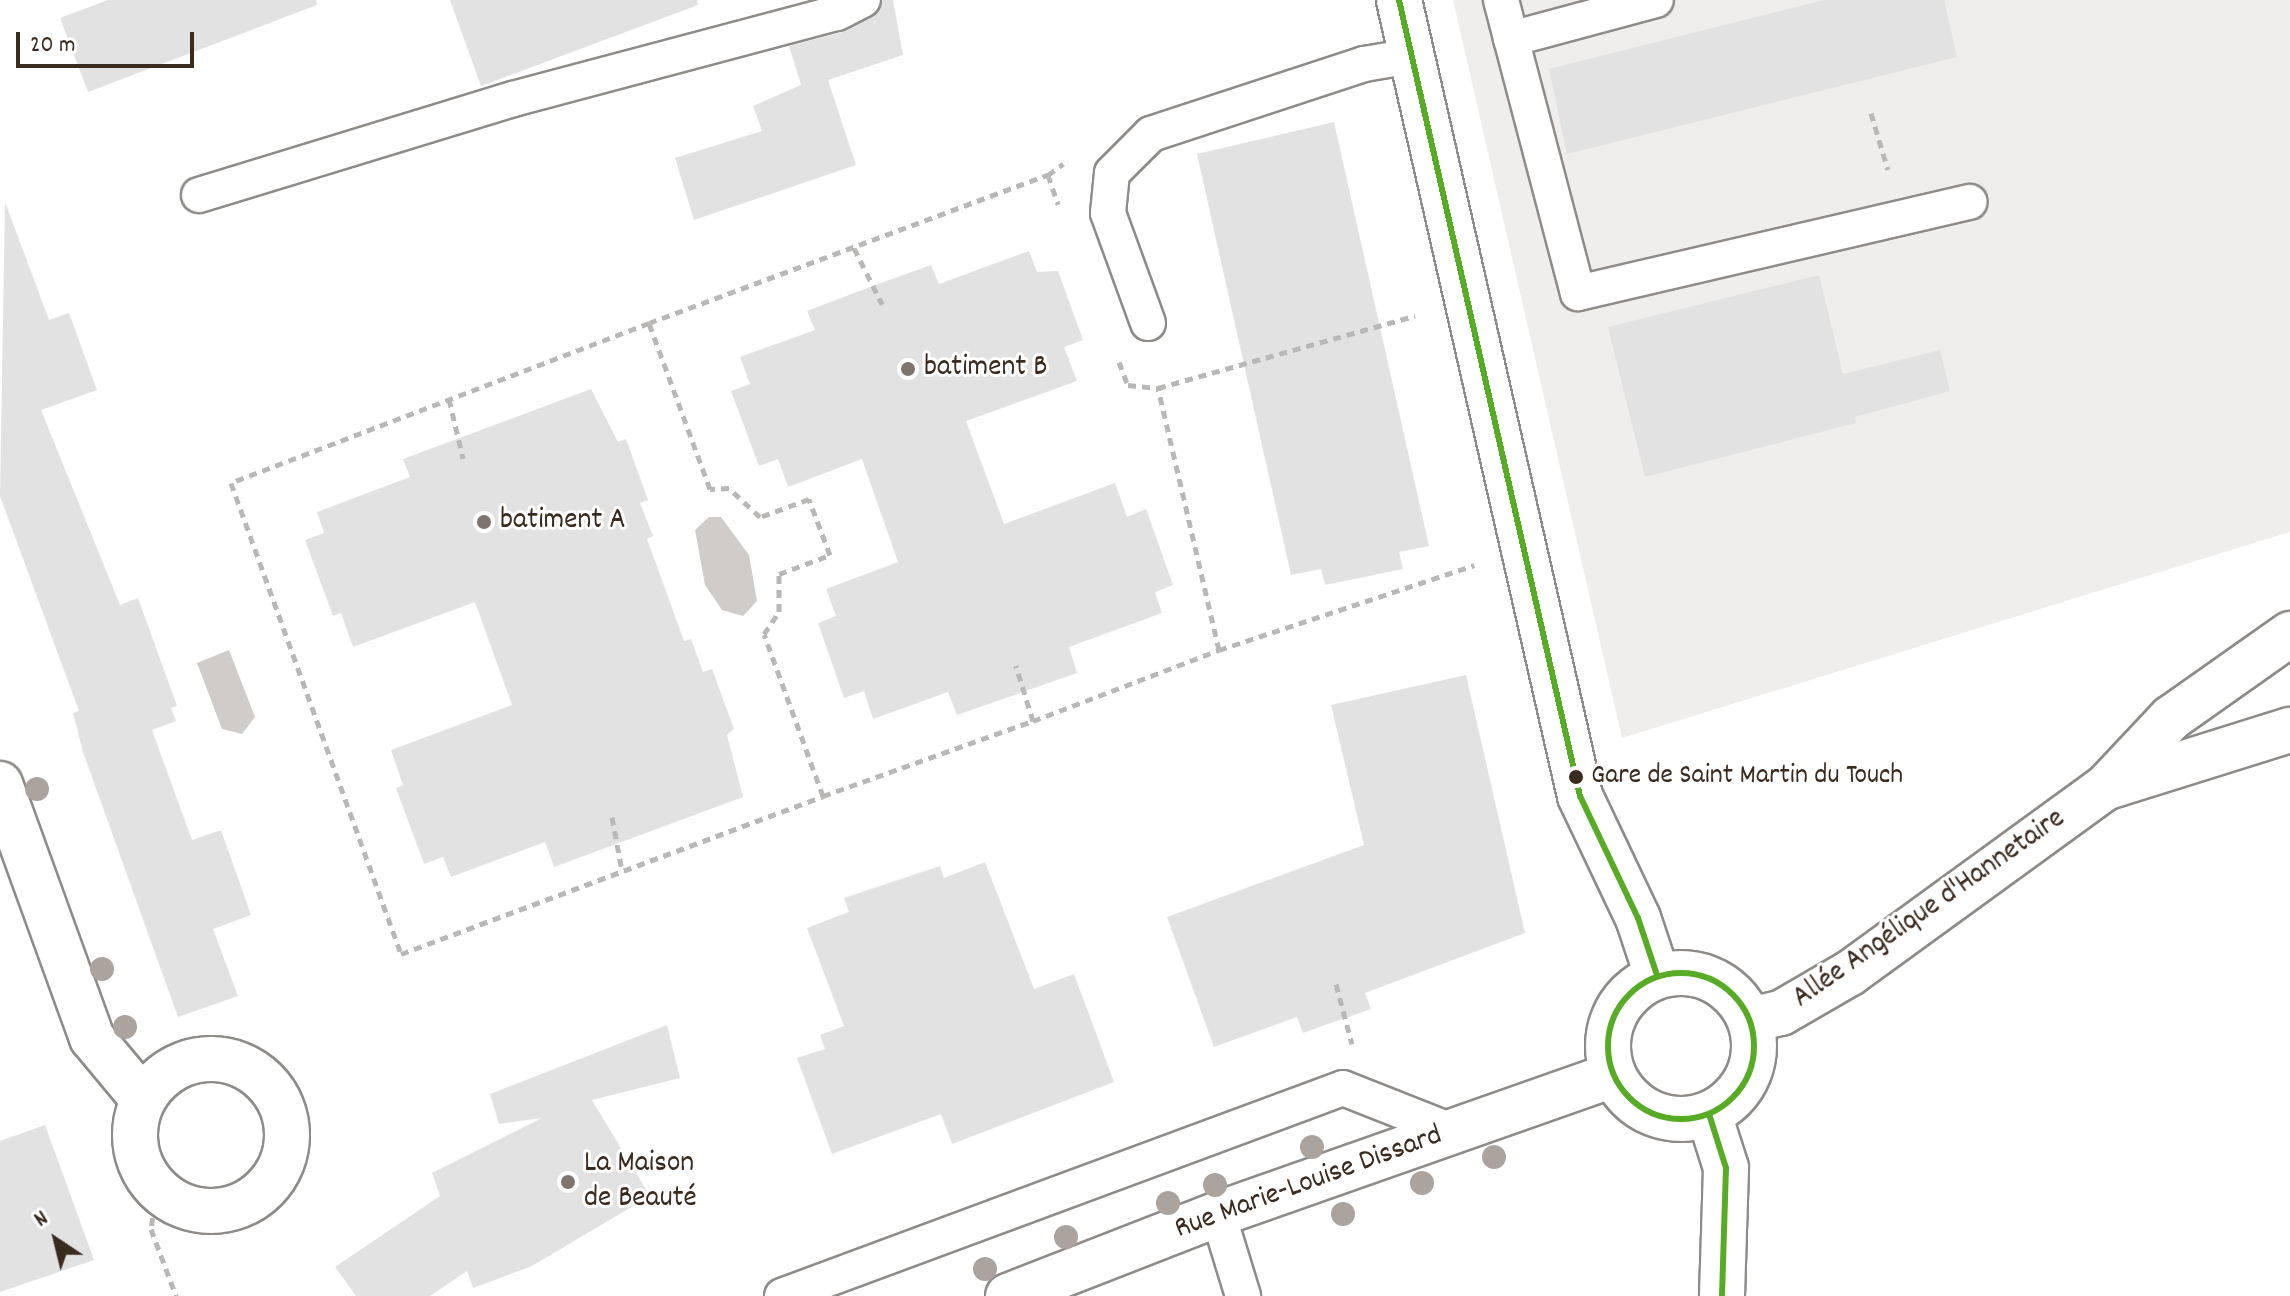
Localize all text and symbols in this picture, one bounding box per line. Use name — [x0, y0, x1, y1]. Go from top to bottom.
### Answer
scale bar — [20, 16, 198, 66]
text: 20 m — [30, 29, 76, 63]
place label: batiment B — [924, 351, 1047, 387]
marker: batiment B — [899, 360, 917, 378]
place label: batiment A — [500, 504, 626, 540]
marker: batiment A — [475, 513, 493, 531]
place label: Gare de Saint Martin du Touch — [1591, 760, 1903, 794]
marker: Gare de Saint Martin du Touch — [1568, 769, 1584, 785]
street label: Allée Angélique d'Hannetaire — [1787, 802, 2073, 1018]
street label: Rue Marie-Louise Dissard — [1171, 1119, 1447, 1249]
place label: La Maison de Beauté — [584, 1147, 697, 1218]
marker: La Maison de Beauté — [559, 1173, 577, 1191]
north arrow — [16, 1200, 96, 1280]
text: N — [29, 1204, 55, 1236]

